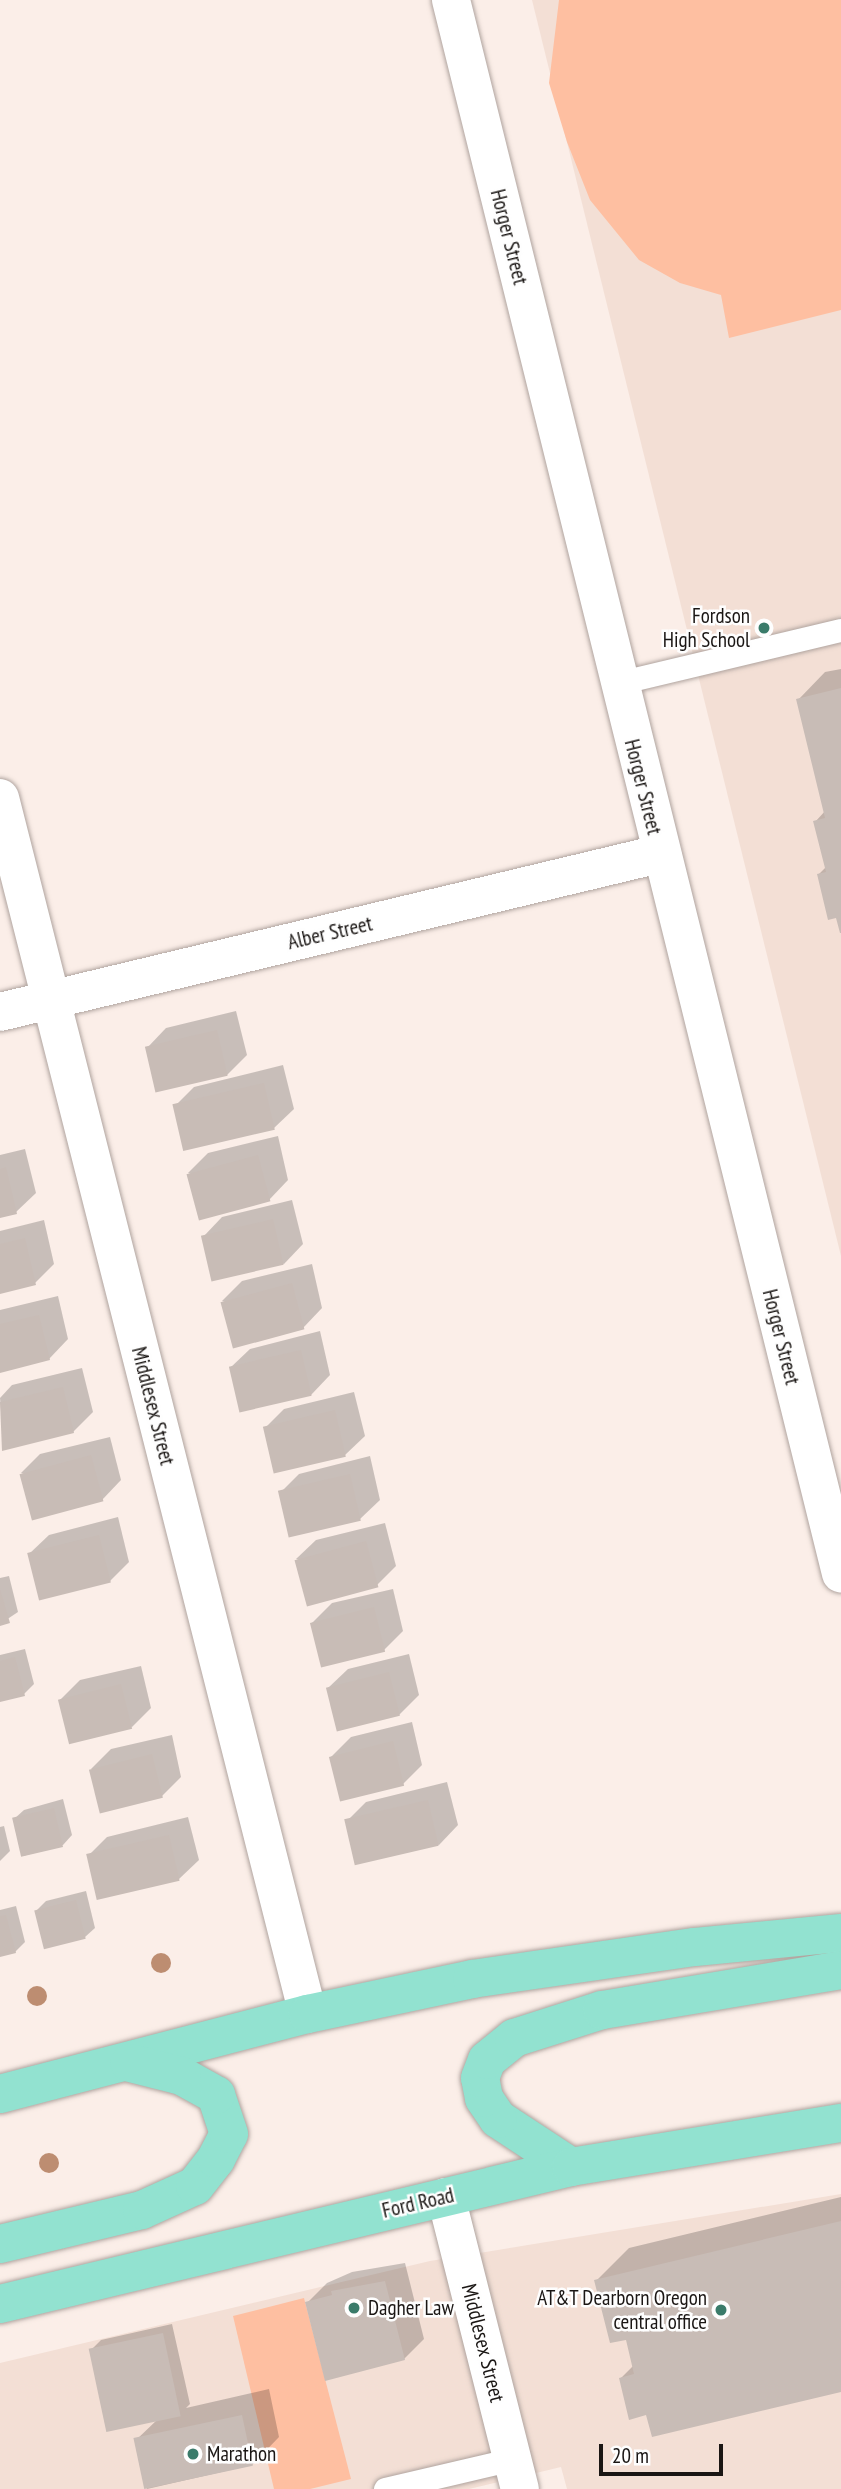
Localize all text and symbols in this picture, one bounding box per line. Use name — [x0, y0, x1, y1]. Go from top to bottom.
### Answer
street label: Horger Street — [485, 187, 533, 287]
place label: Fordson High School — [663, 603, 750, 653]
marker: Fordson High School — [756, 620, 772, 636]
street label: Horger Street — [619, 737, 667, 837]
street label: Alber Street — [285, 911, 375, 955]
street label: Horger Street — [757, 1287, 805, 1387]
street label: Middlesex Street — [126, 1344, 180, 1468]
street label: Ford Road — [380, 2183, 456, 2223]
street label: Middlesex Street — [456, 2281, 510, 2405]
place label: AT&T Dearborn Oregon central office — [537, 2285, 707, 2335]
place label: Dagher Law — [368, 2295, 454, 2321]
marker: Dagher Law — [346, 2300, 362, 2316]
marker: AT&T Dearborn Oregon central office — [713, 2302, 729, 2318]
scale bar — [603, 2430, 727, 2474]
place label: Marathon — [207, 2441, 276, 2467]
text: 20 m — [612, 2442, 649, 2469]
marker: Marathon — [185, 2446, 201, 2462]

